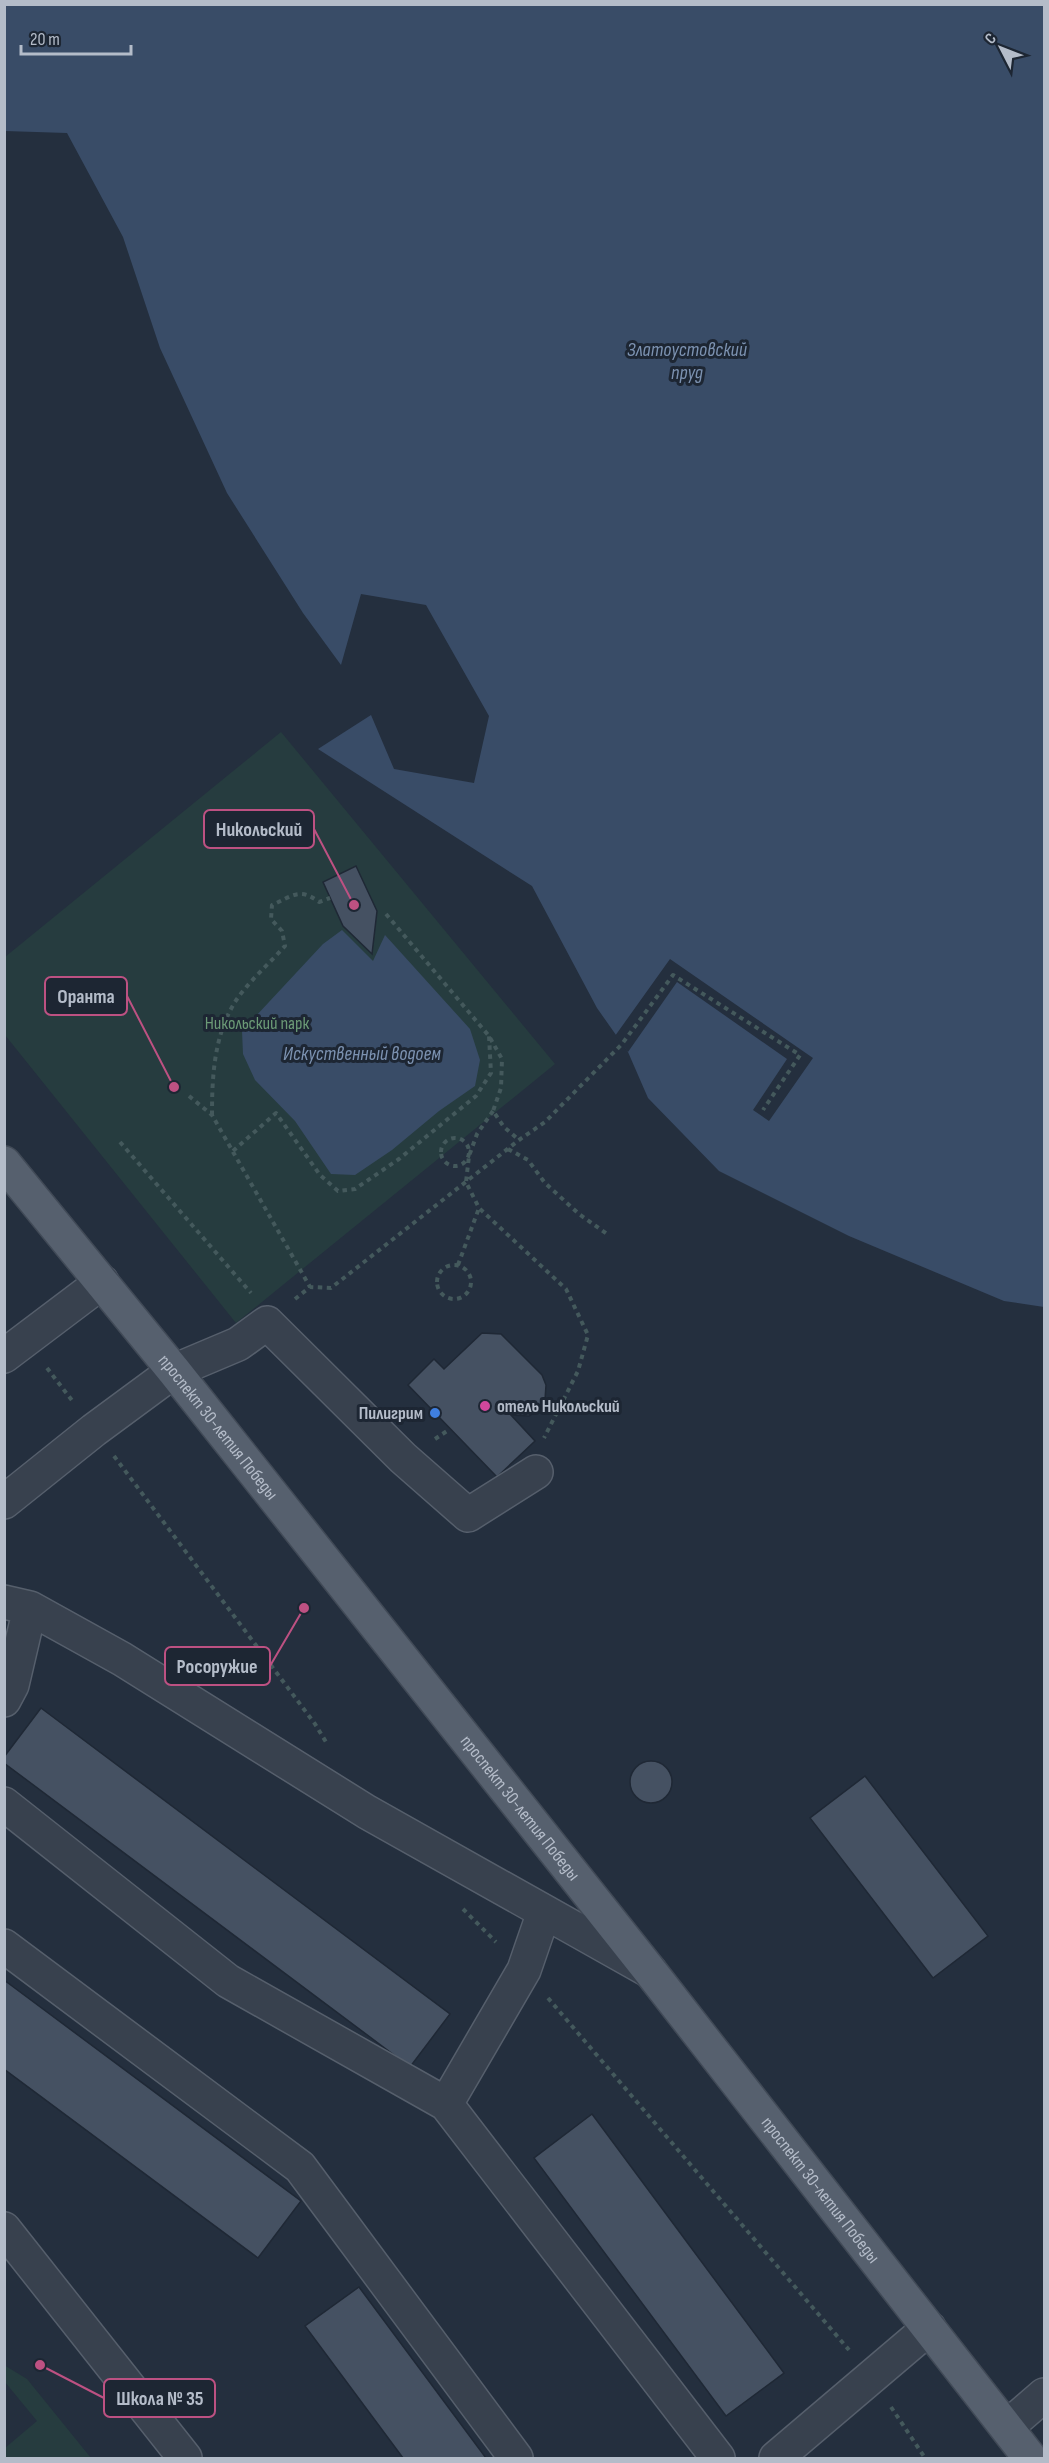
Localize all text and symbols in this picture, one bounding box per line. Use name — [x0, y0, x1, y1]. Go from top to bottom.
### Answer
scale bar — [21, 18, 130, 56]
north arrow — [971, 18, 1031, 78]
text: 20 m — [30, 29, 60, 50]
text: С — [981, 30, 1001, 48]
water label: Златоустовский пруд — [627, 338, 748, 385]
callout: Никольский — [204, 810, 314, 848]
text: Никольский — [216, 818, 302, 842]
callout: Оранта — [45, 977, 127, 1015]
text: Оранта — [57, 985, 115, 1009]
park label: Никольский парк — [205, 1013, 310, 1034]
water label: Искуственный водоем — [283, 1042, 441, 1066]
street label: проспект 30-летия Победы — [154, 1350, 282, 1504]
place label: отель Никольский — [497, 1396, 620, 1417]
marker: отель Никольский — [478, 1399, 492, 1413]
place label: Пилигрим — [359, 1403, 423, 1424]
marker: Пилигрим — [428, 1406, 442, 1420]
callout: Росоружие — [165, 1647, 270, 1685]
text: Росоружие — [176, 1655, 258, 1679]
street label: проспект 30-летия Победы — [456, 1731, 585, 1885]
street label: проспект 30-летия Победы — [757, 2112, 884, 2267]
callout: Школа № 35 — [104, 2379, 215, 2417]
text: Школа № 35 — [116, 2387, 204, 2411]

